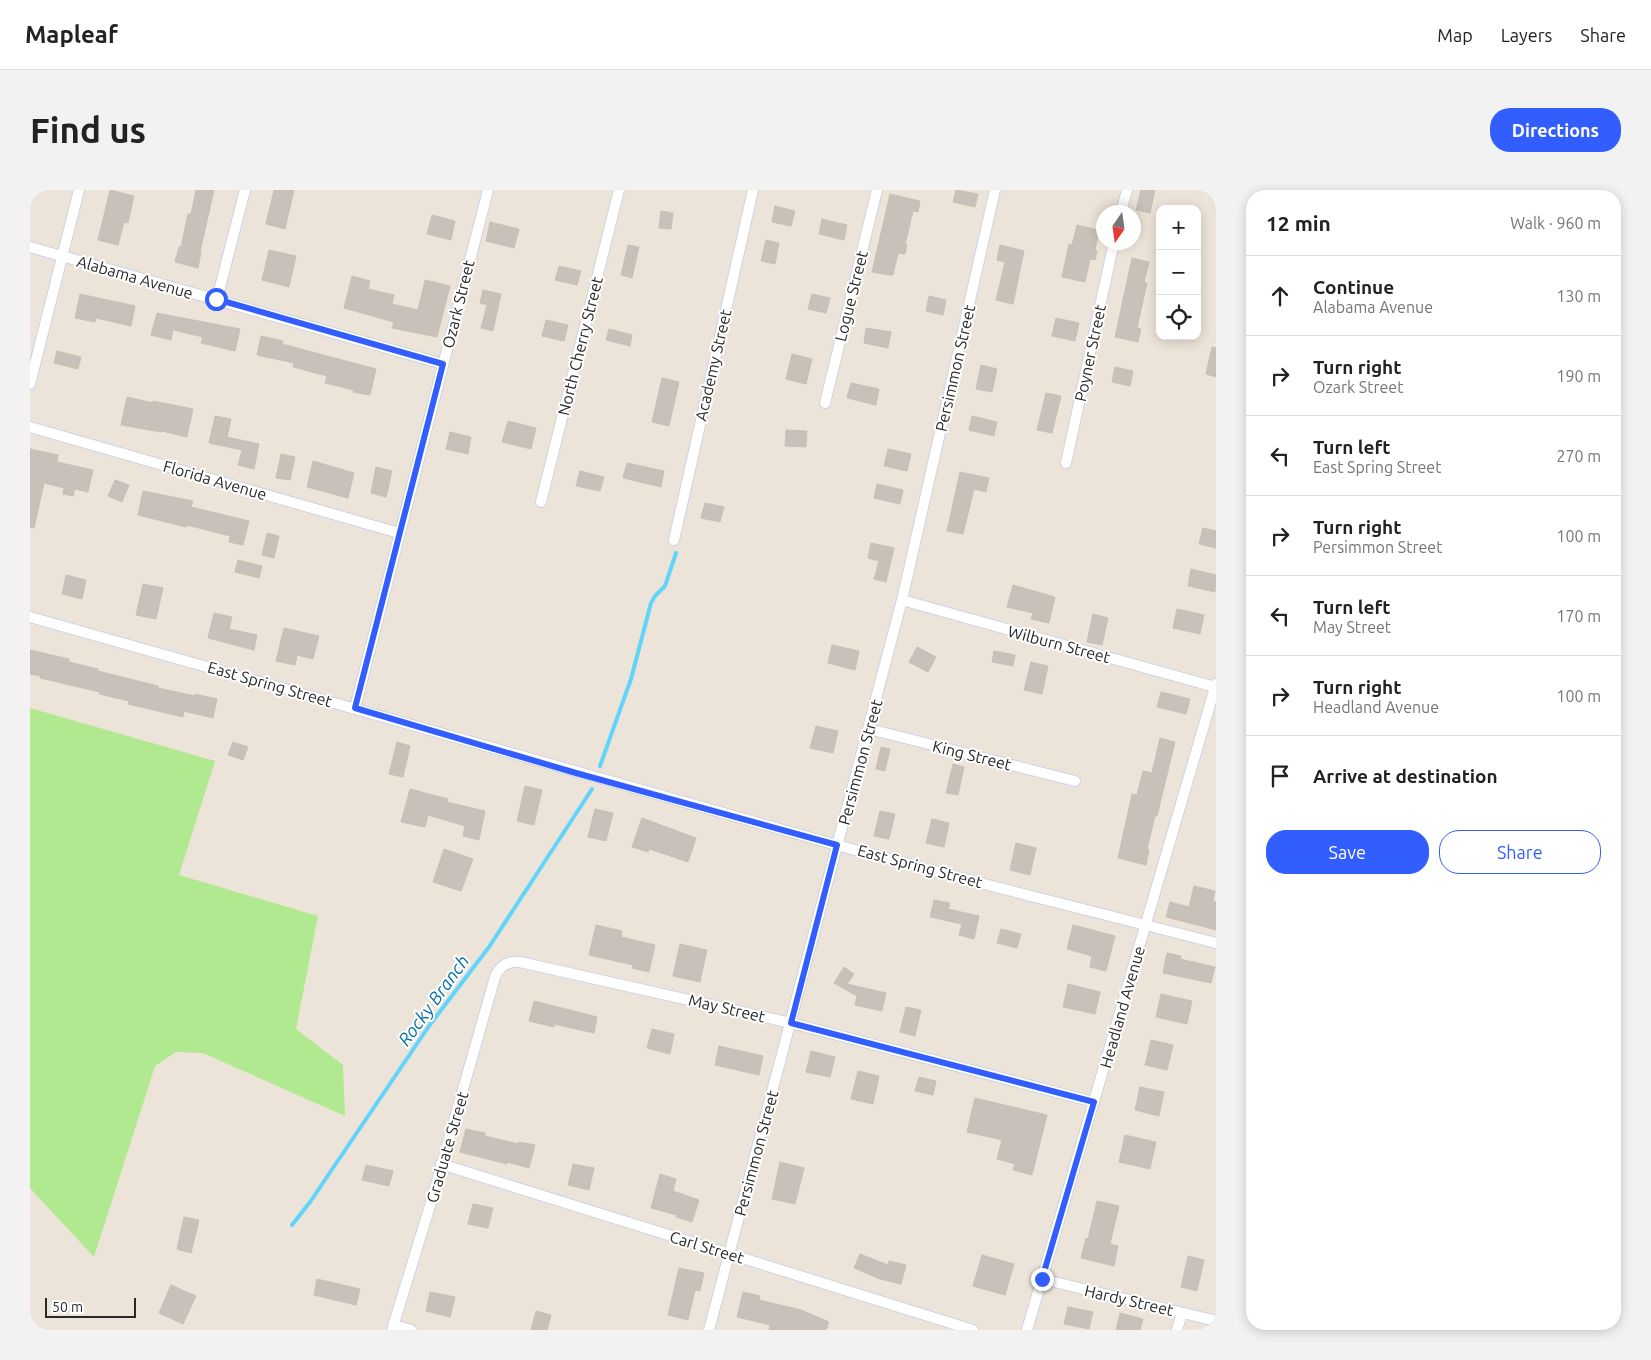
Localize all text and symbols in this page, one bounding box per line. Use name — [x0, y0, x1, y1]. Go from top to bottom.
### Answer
text: Mapleaf — [25, 21, 118, 48]
text: Map — [1437, 25, 1473, 45]
text: Layers — [1501, 25, 1552, 45]
text: Share — [1580, 25, 1626, 45]
button: Directions — [1490, 108, 1621, 152]
text: Find us — [30, 110, 146, 150]
north arrow — [1096, 205, 1141, 250]
map controls — [1156, 205, 1201, 340]
button: + — [1156, 205, 1201, 250]
text: 12 min — [1266, 211, 1331, 235]
text: Walk · 960 m — [1510, 214, 1601, 232]
street label: Logue Street — [831, 248, 871, 343]
button: − — [1156, 250, 1201, 295]
street label: Alabama Avenue — [75, 252, 195, 302]
street label: Ozark Street — [438, 257, 478, 350]
street label: North Cherry Street — [554, 274, 606, 417]
text: Continue — [1313, 276, 1394, 298]
icon: ahead — [1266, 282, 1294, 310]
text: 130 m — [1556, 287, 1601, 305]
route start — [205, 288, 228, 311]
button: locate — [1156, 295, 1201, 340]
text: Alabama Avenue — [1313, 298, 1433, 316]
street label: Persimmon Street — [932, 302, 978, 433]
street label: Poyner Street — [1071, 302, 1109, 403]
street label: Academy Street — [691, 307, 735, 423]
text: Turn right — [1313, 356, 1401, 378]
icon: right — [1266, 362, 1294, 390]
text: 190 m — [1556, 367, 1601, 385]
text: Ozark Street — [1313, 378, 1403, 396]
text: Turn left — [1313, 436, 1391, 458]
icon: left — [1266, 442, 1294, 470]
text: 270 m — [1556, 447, 1601, 465]
street label: Florida Avenue — [161, 457, 269, 503]
text: East Spring Street — [1313, 458, 1441, 476]
text: Turn right — [1313, 516, 1401, 538]
icon: right — [1266, 522, 1294, 550]
text: 100 m — [1556, 527, 1601, 545]
text: Persimmon Street — [1313, 538, 1442, 556]
text: Turn left — [1313, 596, 1391, 618]
icon: left — [1266, 602, 1294, 630]
text: 170 m — [1556, 607, 1601, 625]
text: May Street — [1313, 618, 1391, 636]
street label: Wilburn Street — [1006, 622, 1113, 666]
street label: East Spring Street — [206, 658, 335, 711]
text: Turn right — [1313, 676, 1401, 698]
icon: right — [1266, 682, 1294, 710]
text: 100 m — [1556, 687, 1601, 705]
street label: Persimmon Street — [835, 696, 886, 827]
text: Headland Avenue — [1313, 698, 1439, 716]
street label: King Street — [931, 737, 1014, 774]
icon: arrive — [1266, 762, 1294, 790]
text: Arrive at destination — [1313, 765, 1498, 787]
button: Save — [1266, 830, 1429, 874]
button: Share — [1439, 830, 1601, 874]
street label: East Spring Street — [856, 841, 985, 891]
street label: Headland Avenue — [1096, 944, 1148, 1070]
water label: Rocky Branch — [394, 951, 472, 1049]
street label: May Street — [687, 990, 768, 1026]
street label: Persimmon Street — [731, 1087, 782, 1218]
street label: Graduate Street — [422, 1089, 472, 1205]
street label: Carl Street — [668, 1227, 747, 1267]
route end — [1031, 1268, 1054, 1291]
street label: Hardy Street — [1083, 1281, 1176, 1319]
scale bar — [45, 1295, 136, 1318]
text: 50 m — [52, 1299, 83, 1315]

